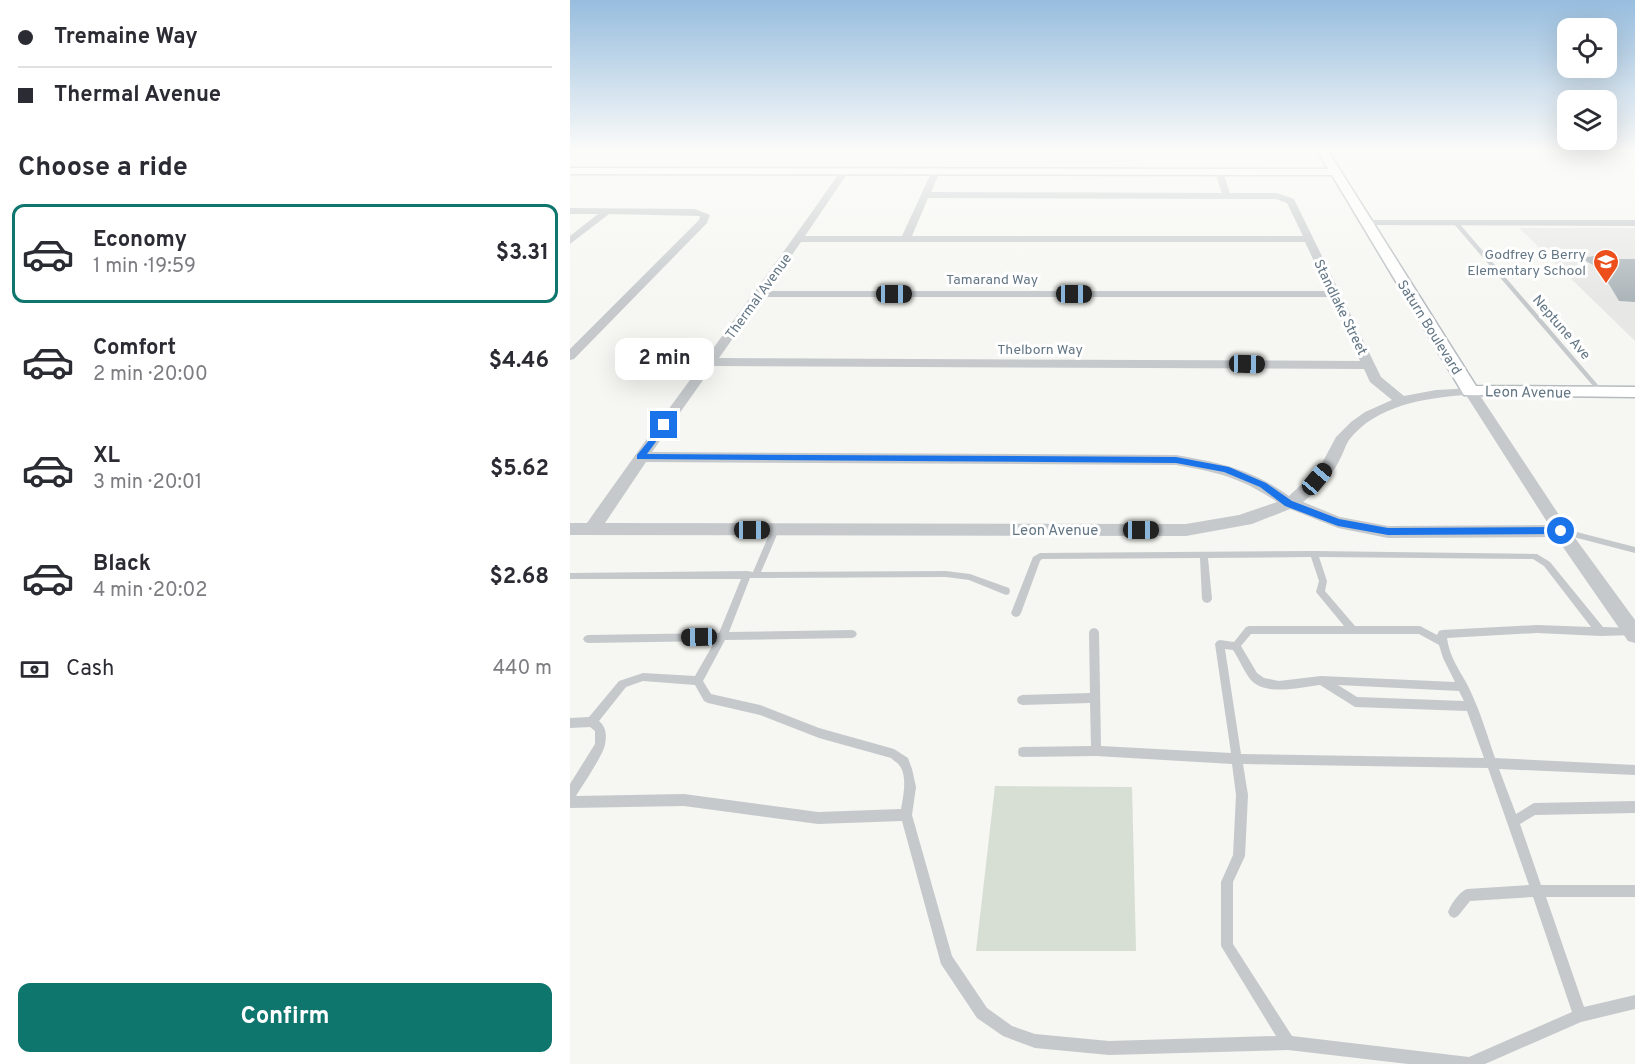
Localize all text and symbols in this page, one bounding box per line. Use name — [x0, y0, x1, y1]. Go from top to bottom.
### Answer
map controls — [1557, 18, 1617, 150]
button: locate — [1557, 18, 1617, 78]
text: Tremaine Way — [54, 24, 198, 51]
text: Thermal Avenue — [54, 82, 221, 109]
button: layers — [1557, 90, 1617, 150]
text: Choose a ride — [18, 151, 188, 185]
icon: car — [21, 227, 75, 281]
text: Economy — [93, 227, 187, 254]
text: $3.31 — [496, 240, 549, 267]
place label: Godfrey G Berry Elementary School — [1467, 247, 1586, 280]
school or university icon: Godfrey G Berry Elementary School — [1591, 247, 1621, 285]
street label: Thermal Avenue — [722, 251, 796, 343]
text: 1 min · 19:59 — [93, 254, 196, 280]
street label: Standlake Street — [1309, 257, 1370, 358]
street label: Tamarand Way — [946, 272, 1038, 289]
street label: Saturn Boulevard — [1393, 277, 1465, 378]
car — [876, 285, 912, 303]
car — [1056, 285, 1092, 303]
street label: Neptune Ave — [1528, 292, 1594, 364]
icon: car — [21, 335, 75, 389]
text: Comfort — [93, 335, 176, 362]
callout: 2 min — [614, 338, 714, 380]
street label: Thelborn Way — [997, 342, 1083, 359]
text: 2 min — [638, 346, 691, 372]
text: $4.46 — [489, 348, 549, 375]
car — [1229, 355, 1265, 373]
text: 2 min · 20:00 — [93, 362, 208, 388]
street label: Leon Avenue — [1485, 383, 1571, 404]
route end — [650, 411, 677, 438]
icon: car — [21, 443, 75, 497]
text: XL — [93, 443, 120, 470]
text: $5.62 — [490, 456, 549, 483]
car — [1299, 459, 1335, 499]
text: 3 min · 20:01 — [93, 470, 202, 496]
route start — [1547, 517, 1574, 544]
car — [734, 521, 770, 539]
car — [1123, 521, 1159, 539]
street label: Leon Avenue — [1012, 522, 1098, 541]
icon: car — [21, 551, 75, 605]
text: Black — [93, 551, 151, 578]
text: $2.68 — [490, 564, 549, 591]
text: 4 min · 20:02 — [93, 578, 207, 604]
car — [681, 628, 717, 646]
icon: cash — [18, 653, 51, 686]
text: Cash — [66, 656, 115, 683]
text: 440 m — [493, 656, 552, 682]
button: Confirm — [18, 983, 552, 1052]

